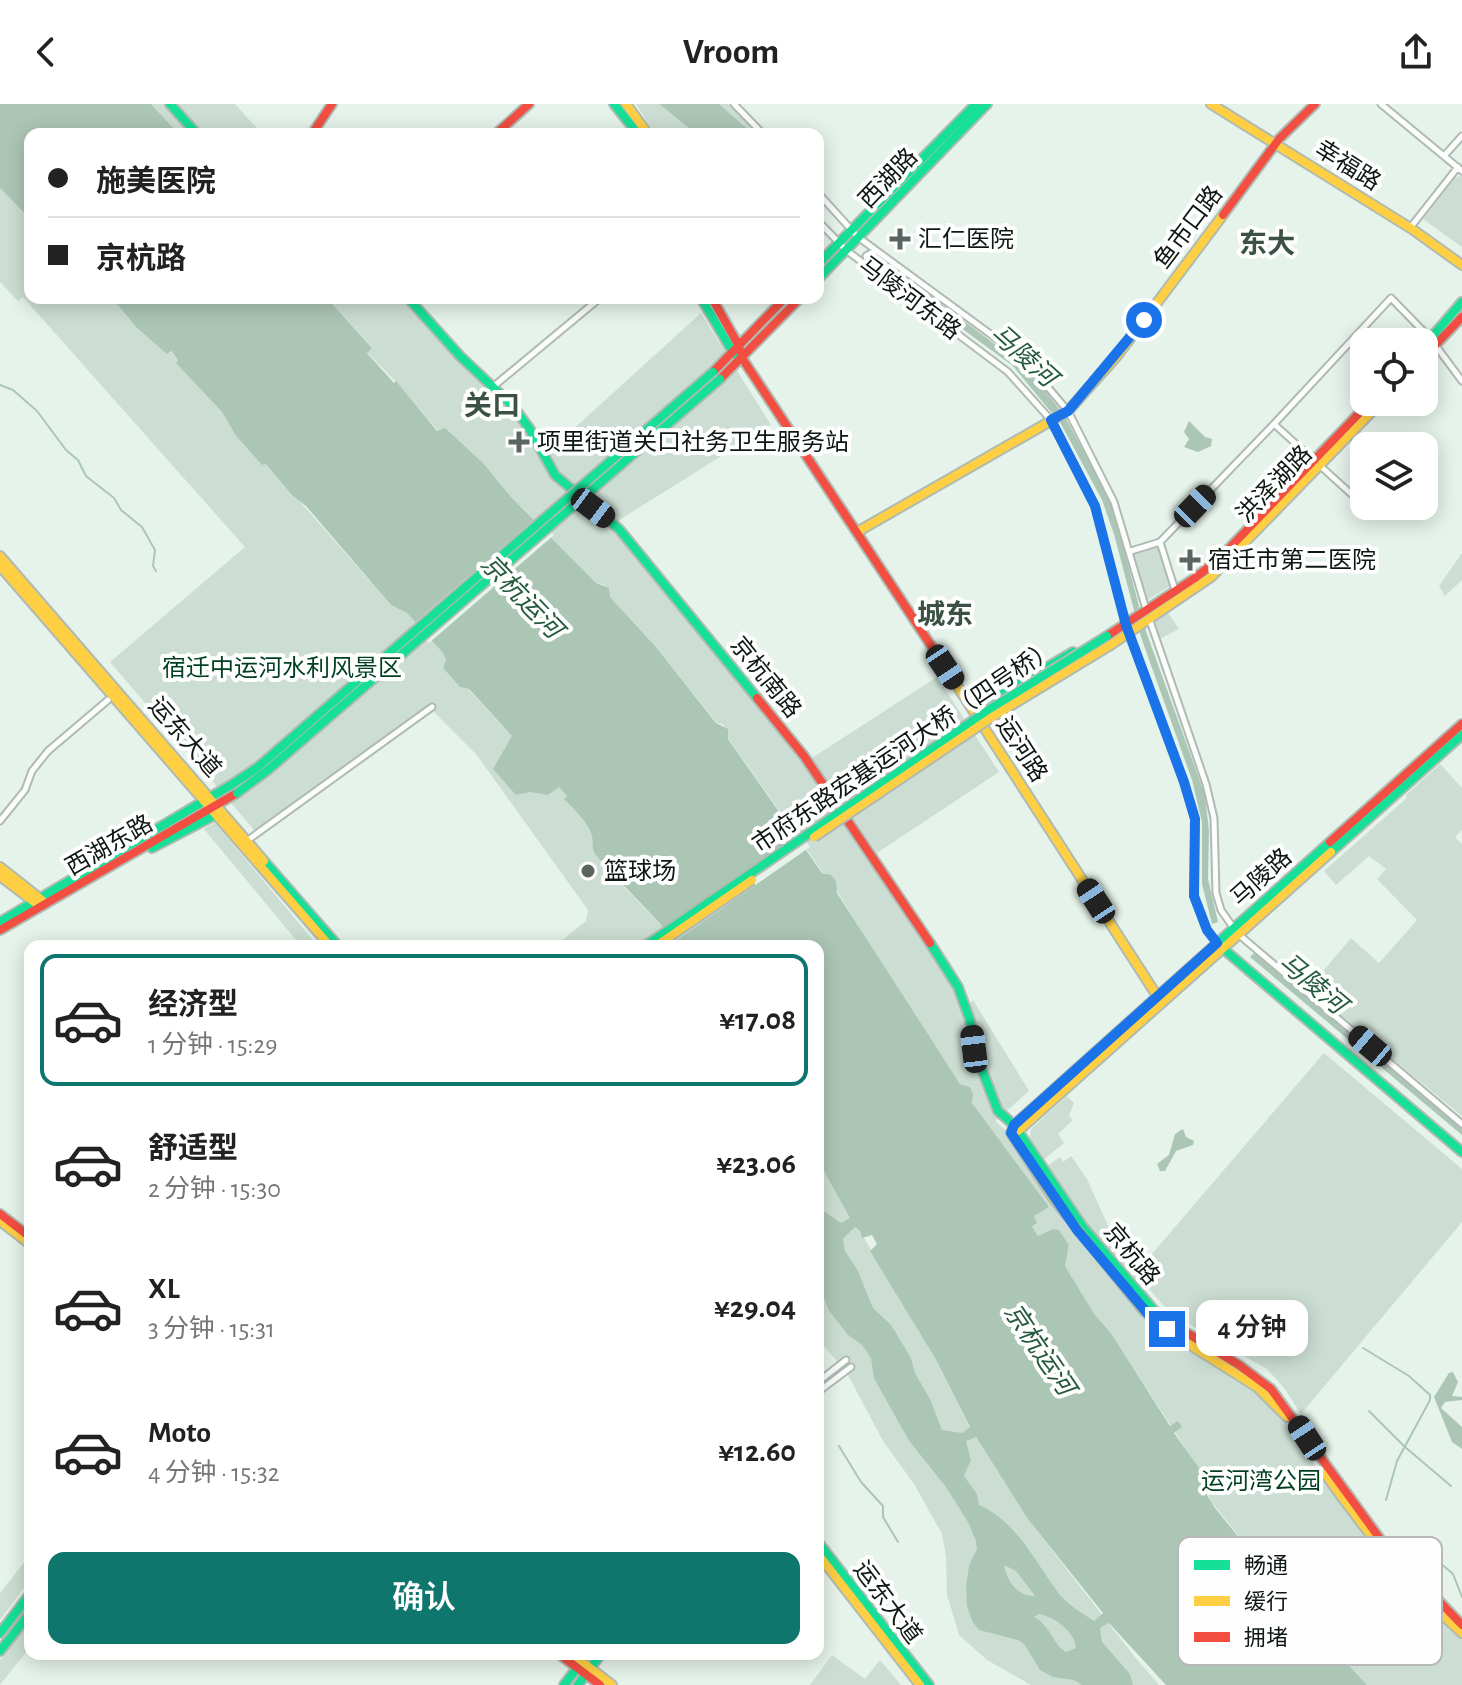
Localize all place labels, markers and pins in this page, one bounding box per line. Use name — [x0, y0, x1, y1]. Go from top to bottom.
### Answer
place label: 汇仁医院 — [918, 226, 1014, 252]
marker: 汇仁医院 — [889, 228, 911, 250]
place label: 项里街道关口社务卫生服务站 — [537, 429, 849, 455]
marker: 项里街道关口社务卫生服务站 — [508, 431, 530, 453]
place label: 宿迁市第二医院 — [1208, 547, 1376, 573]
marker: 宿迁市第二医院 — [1179, 549, 1201, 571]
place label: 篮球场 — [604, 858, 676, 884]
marker: 篮球场 — [579, 862, 597, 880]

